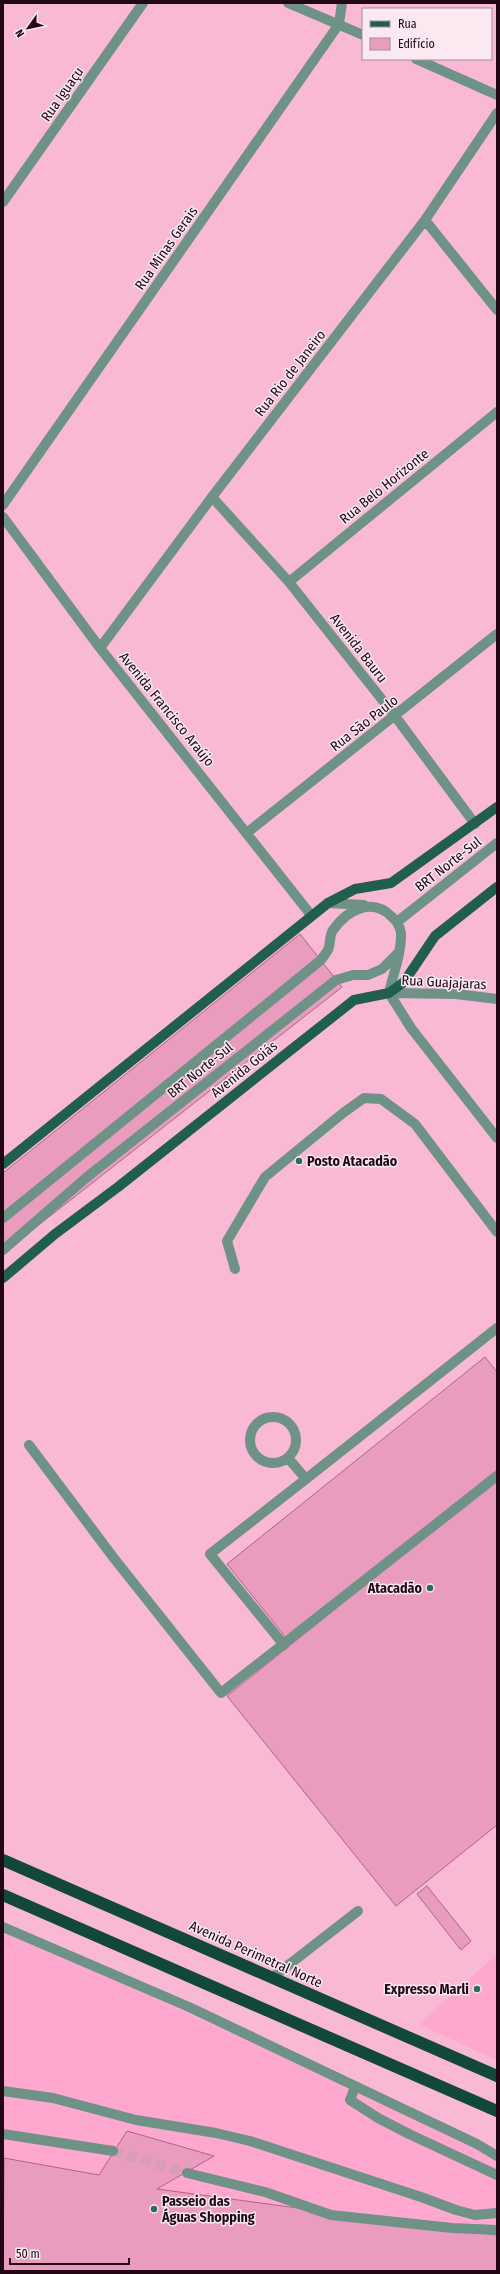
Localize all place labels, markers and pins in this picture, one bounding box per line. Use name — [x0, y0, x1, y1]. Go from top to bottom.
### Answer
place label: Posto Atacadão — [307, 1153, 398, 1170]
marker: Posto Atacadão — [294, 1156, 304, 1166]
place label: Atacadão — [367, 1580, 423, 1597]
marker: Atacadão — [425, 1583, 435, 1593]
place label: Expresso Marli — [384, 1981, 469, 1998]
marker: Expresso Marli — [472, 1984, 482, 1994]
place label: Passeio das Águas Shopping — [161, 2193, 255, 2226]
marker: Passeio das Águas Shopping — [149, 2204, 159, 2214]

